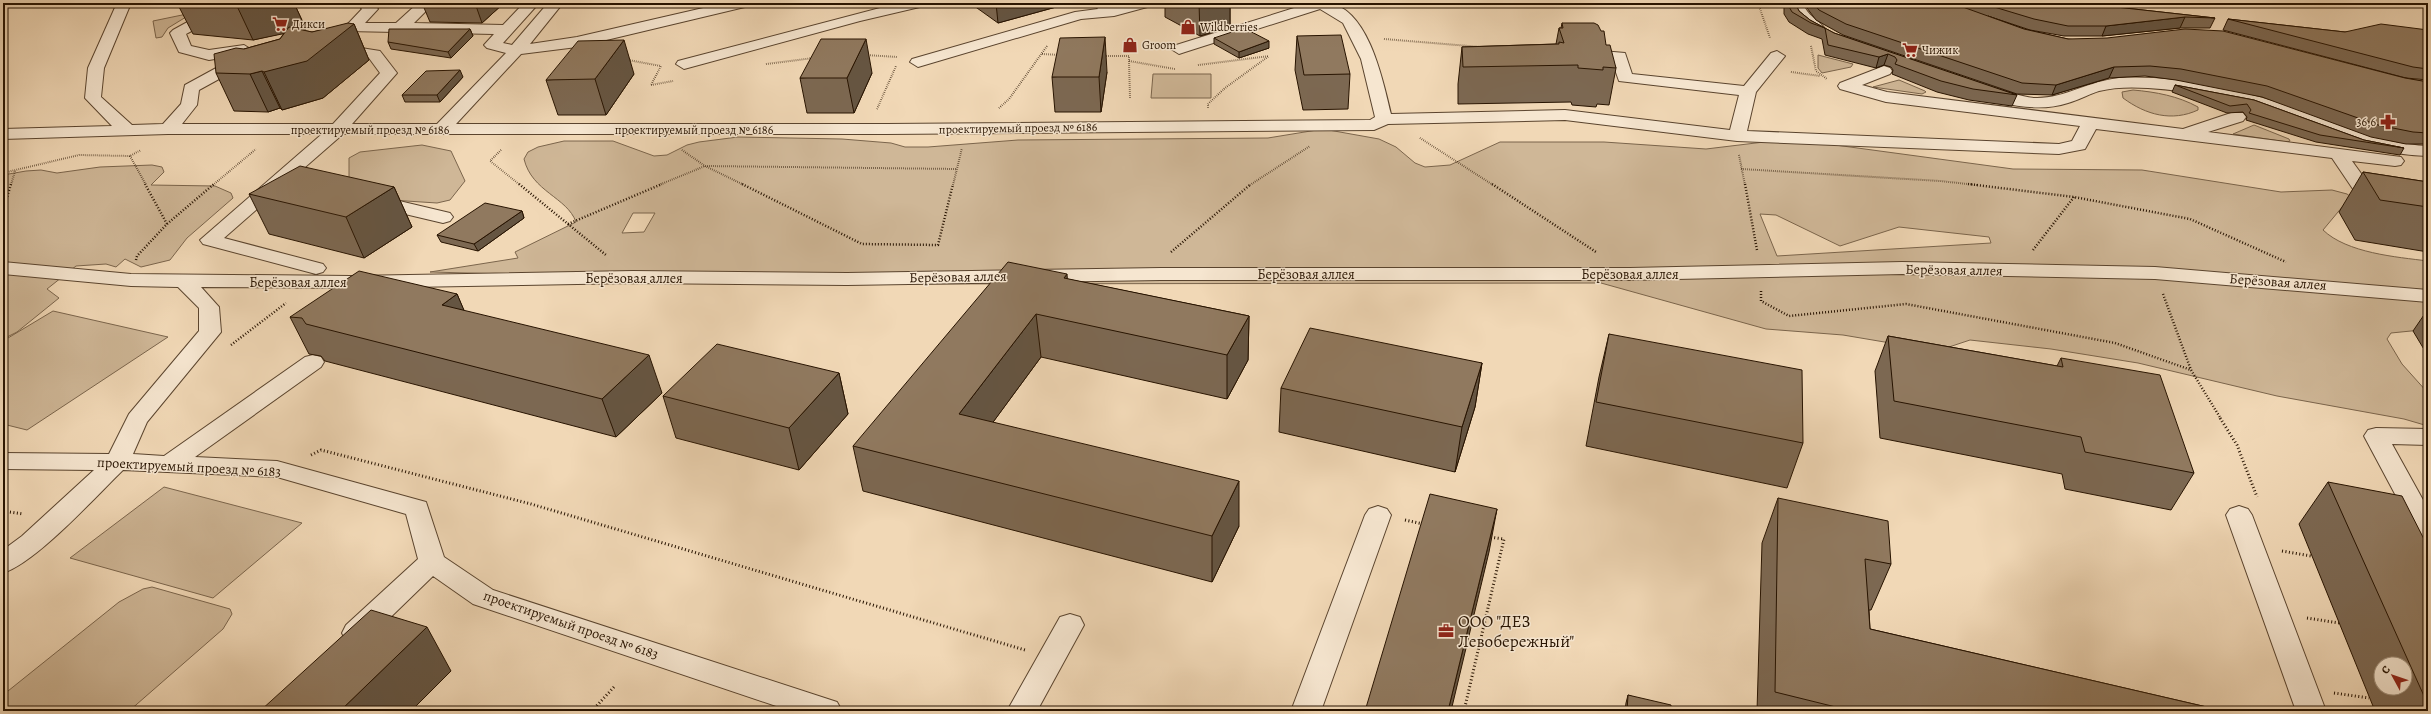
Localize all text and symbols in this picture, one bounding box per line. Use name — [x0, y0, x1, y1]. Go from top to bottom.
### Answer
supermarket icon: Дикси — [271, 15, 289, 33]
place label: Дикси — [292, 16, 325, 32]
shop icon: Wildberries — [1179, 18, 1197, 36]
place label: Wildberries — [1199, 19, 1258, 35]
shop icon: Groom — [1121, 36, 1139, 54]
place label: Groom — [1142, 37, 1176, 53]
supermarket icon: Чижик — [1901, 41, 1919, 59]
place label: Чижик — [1922, 42, 1958, 58]
pharmacy icon: 36,6 — [2379, 113, 2397, 131]
place label: 36,6 — [2356, 114, 2376, 130]
street label: проектируемый проезд № 6186 — [939, 119, 1098, 137]
street label: проектируемый проезд № 6186 — [291, 122, 450, 138]
street label: проектируемый проезд № 6186 — [615, 122, 774, 138]
street label: Берёзовая аллея — [1905, 260, 2003, 280]
street label: Берёзовая аллея — [1257, 265, 1355, 284]
street label: Берёзовая аллея — [1581, 265, 1679, 284]
street label: Берёзовая аллея — [909, 267, 1007, 287]
street label: Берёзовая аллея — [585, 269, 683, 288]
street label: Берёзовая аллея — [2229, 269, 2327, 295]
street label: Берёзовая аллея — [249, 273, 347, 292]
street label: проектируемый проезд № 6183 — [97, 453, 282, 481]
street label: проектируемый проезд № 6183 — [481, 586, 661, 664]
place label: ООО "ДЕЗ Левобережный" — [1458, 610, 1574, 653]
office icon: ООО "ДЕЗ Левобережный" — [1437, 622, 1455, 640]
north arrow — [2373, 656, 2413, 696]
text: С — [2378, 662, 2394, 677]

